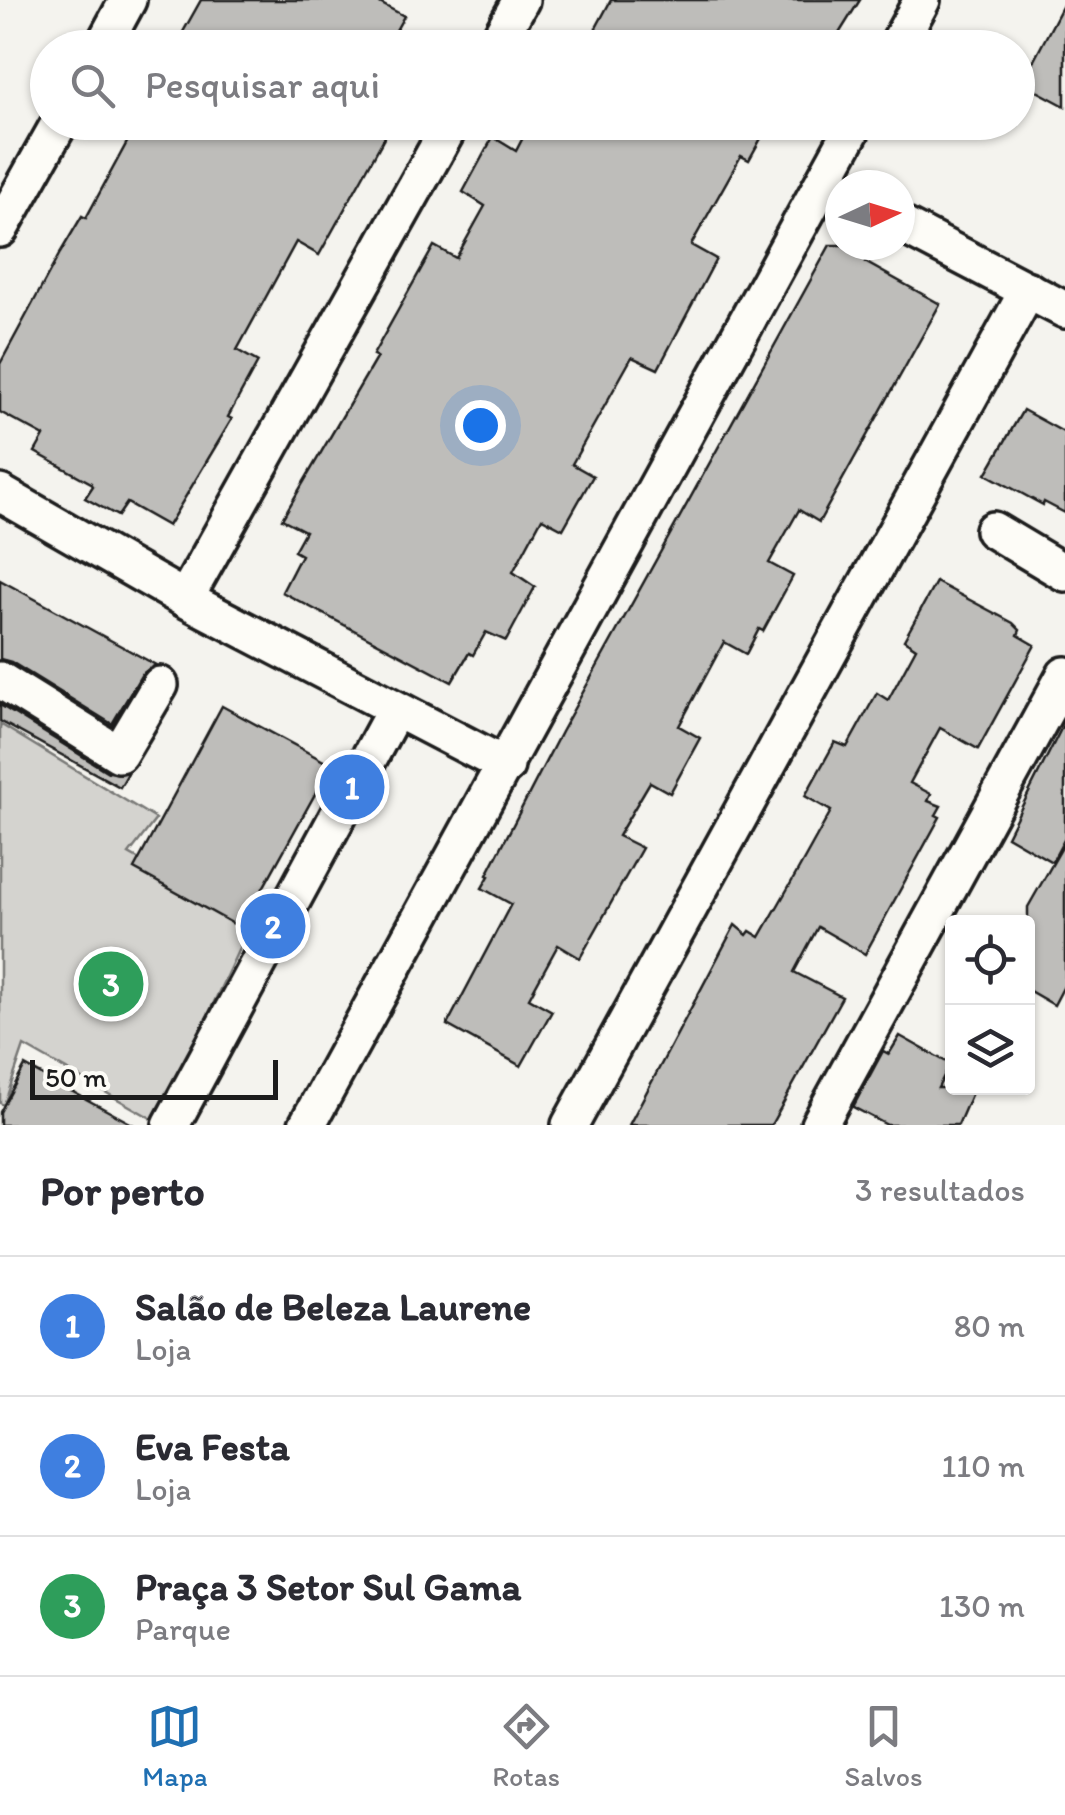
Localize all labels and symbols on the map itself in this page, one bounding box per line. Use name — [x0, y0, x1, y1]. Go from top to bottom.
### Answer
north arrow — [825, 170, 915, 260]
your location — [455, 400, 506, 451]
pin: 1 — [320, 750, 384, 824]
pin: 2 — [240, 888, 306, 964]
pin: 3 — [78, 946, 144, 1022]
scale bar — [30, 1055, 278, 1100]

